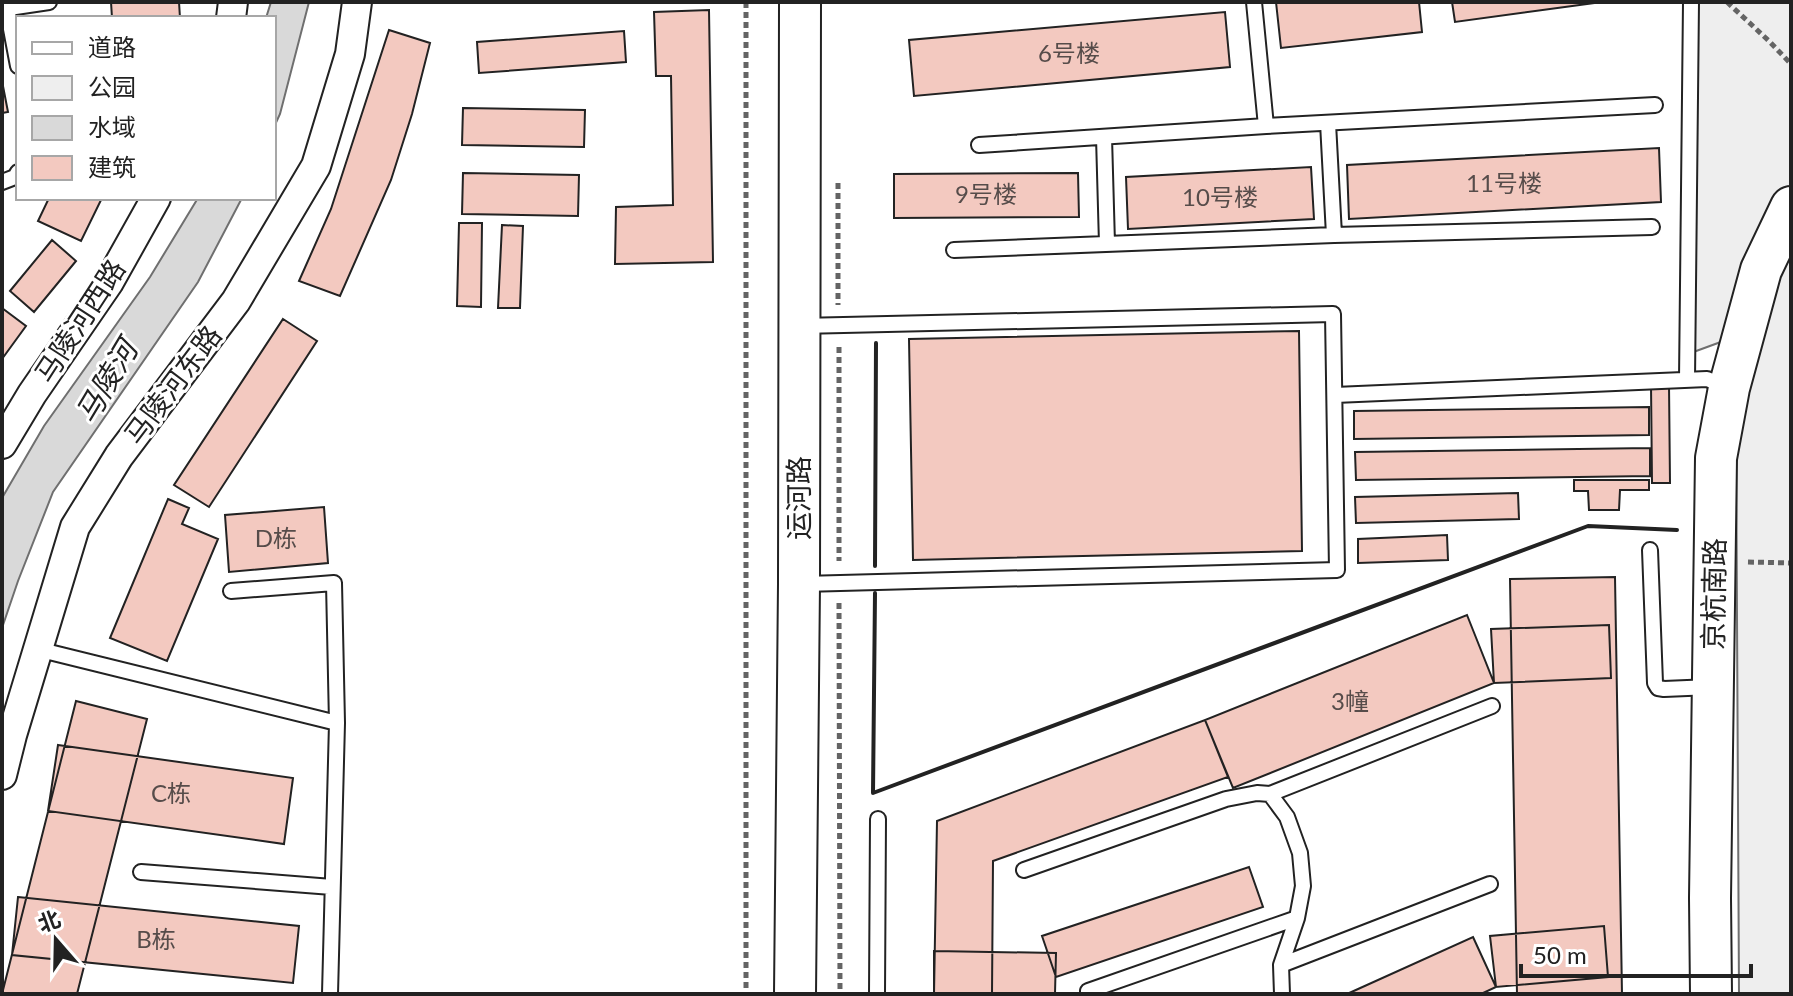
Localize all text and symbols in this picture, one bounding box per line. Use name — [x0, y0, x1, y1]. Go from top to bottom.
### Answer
legend — [16, 16, 276, 200]
text: 道路 — [88, 32, 136, 61]
house number: 6号楼 — [1038, 38, 1100, 67]
text: 公园 — [88, 72, 136, 101]
text: 水域 — [88, 112, 136, 141]
text: 建筑 — [88, 152, 136, 181]
house number: 11号楼 — [1466, 168, 1542, 197]
house number: 9号楼 — [955, 179, 1017, 208]
house number: 10号楼 — [1182, 182, 1258, 211]
street label: 马陵河西路 — [28, 253, 132, 389]
street label: 马陵河东路 — [116, 318, 228, 451]
water label: 马陵河 — [68, 334, 146, 430]
street label: 运河路 — [781, 456, 815, 540]
house number: D栋 — [255, 523, 297, 552]
street label: 京杭南路 — [1695, 538, 1731, 650]
house number: 3幢 — [1331, 686, 1369, 715]
house number: C栋 — [151, 778, 191, 807]
north arrow — [16, 900, 96, 980]
text: 北 — [34, 904, 64, 937]
house number: B栋 — [136, 924, 176, 953]
scale bar — [1521, 928, 1751, 978]
text: 50 m — [1533, 940, 1587, 969]

